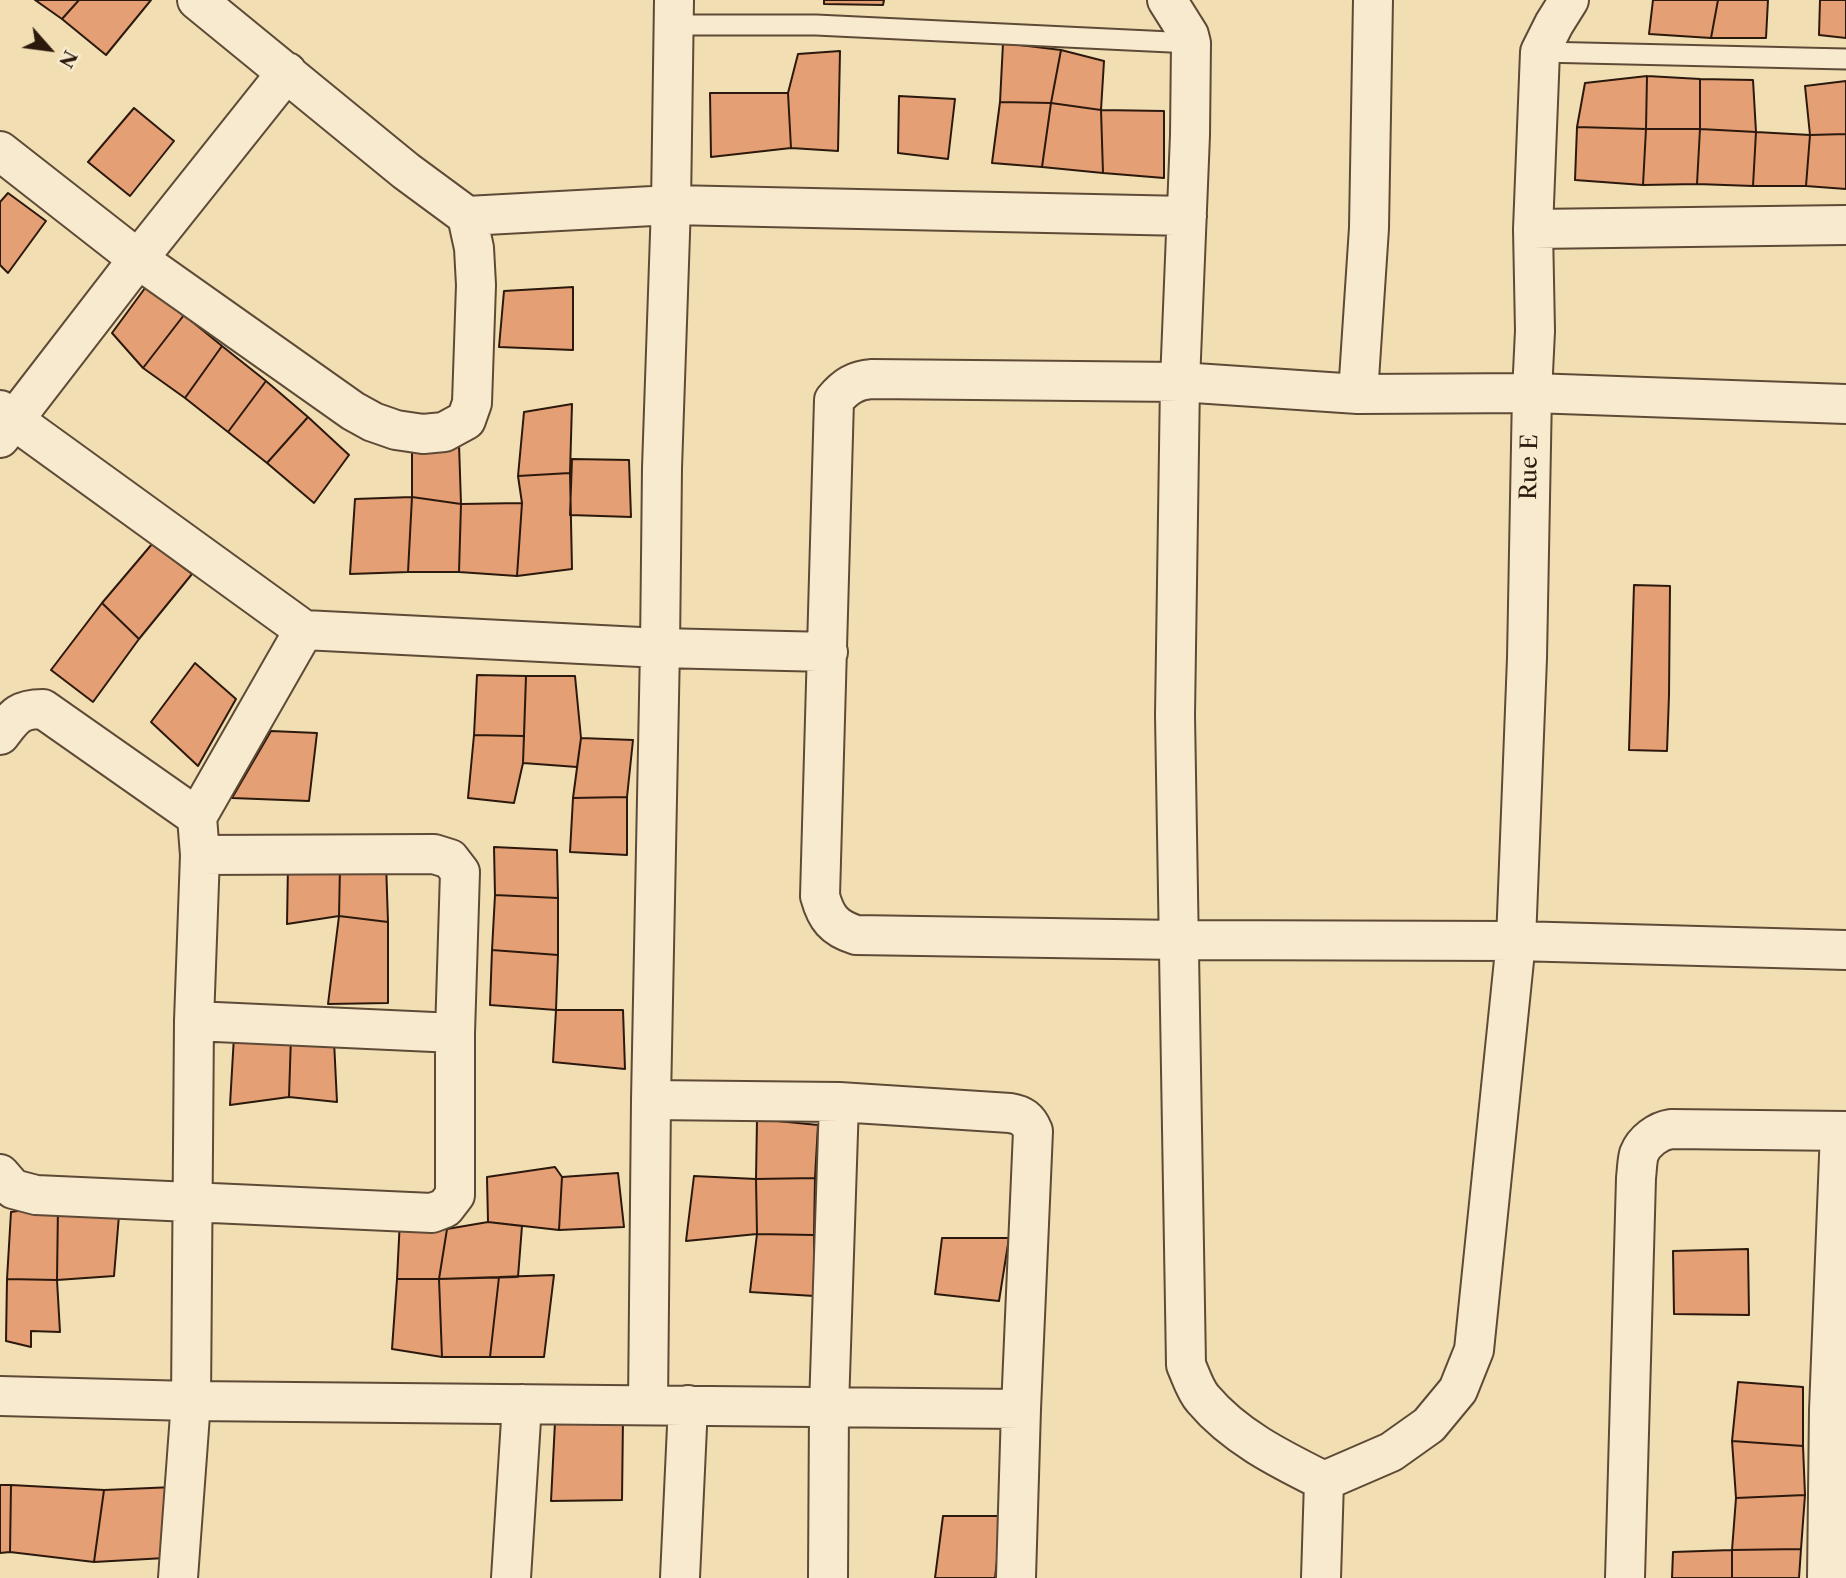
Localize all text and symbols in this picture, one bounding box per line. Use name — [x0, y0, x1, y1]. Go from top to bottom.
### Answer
north arrow — [14, 14, 84, 84]
text: N — [54, 46, 82, 72]
street label: Rue E — [1516, 434, 1544, 500]

